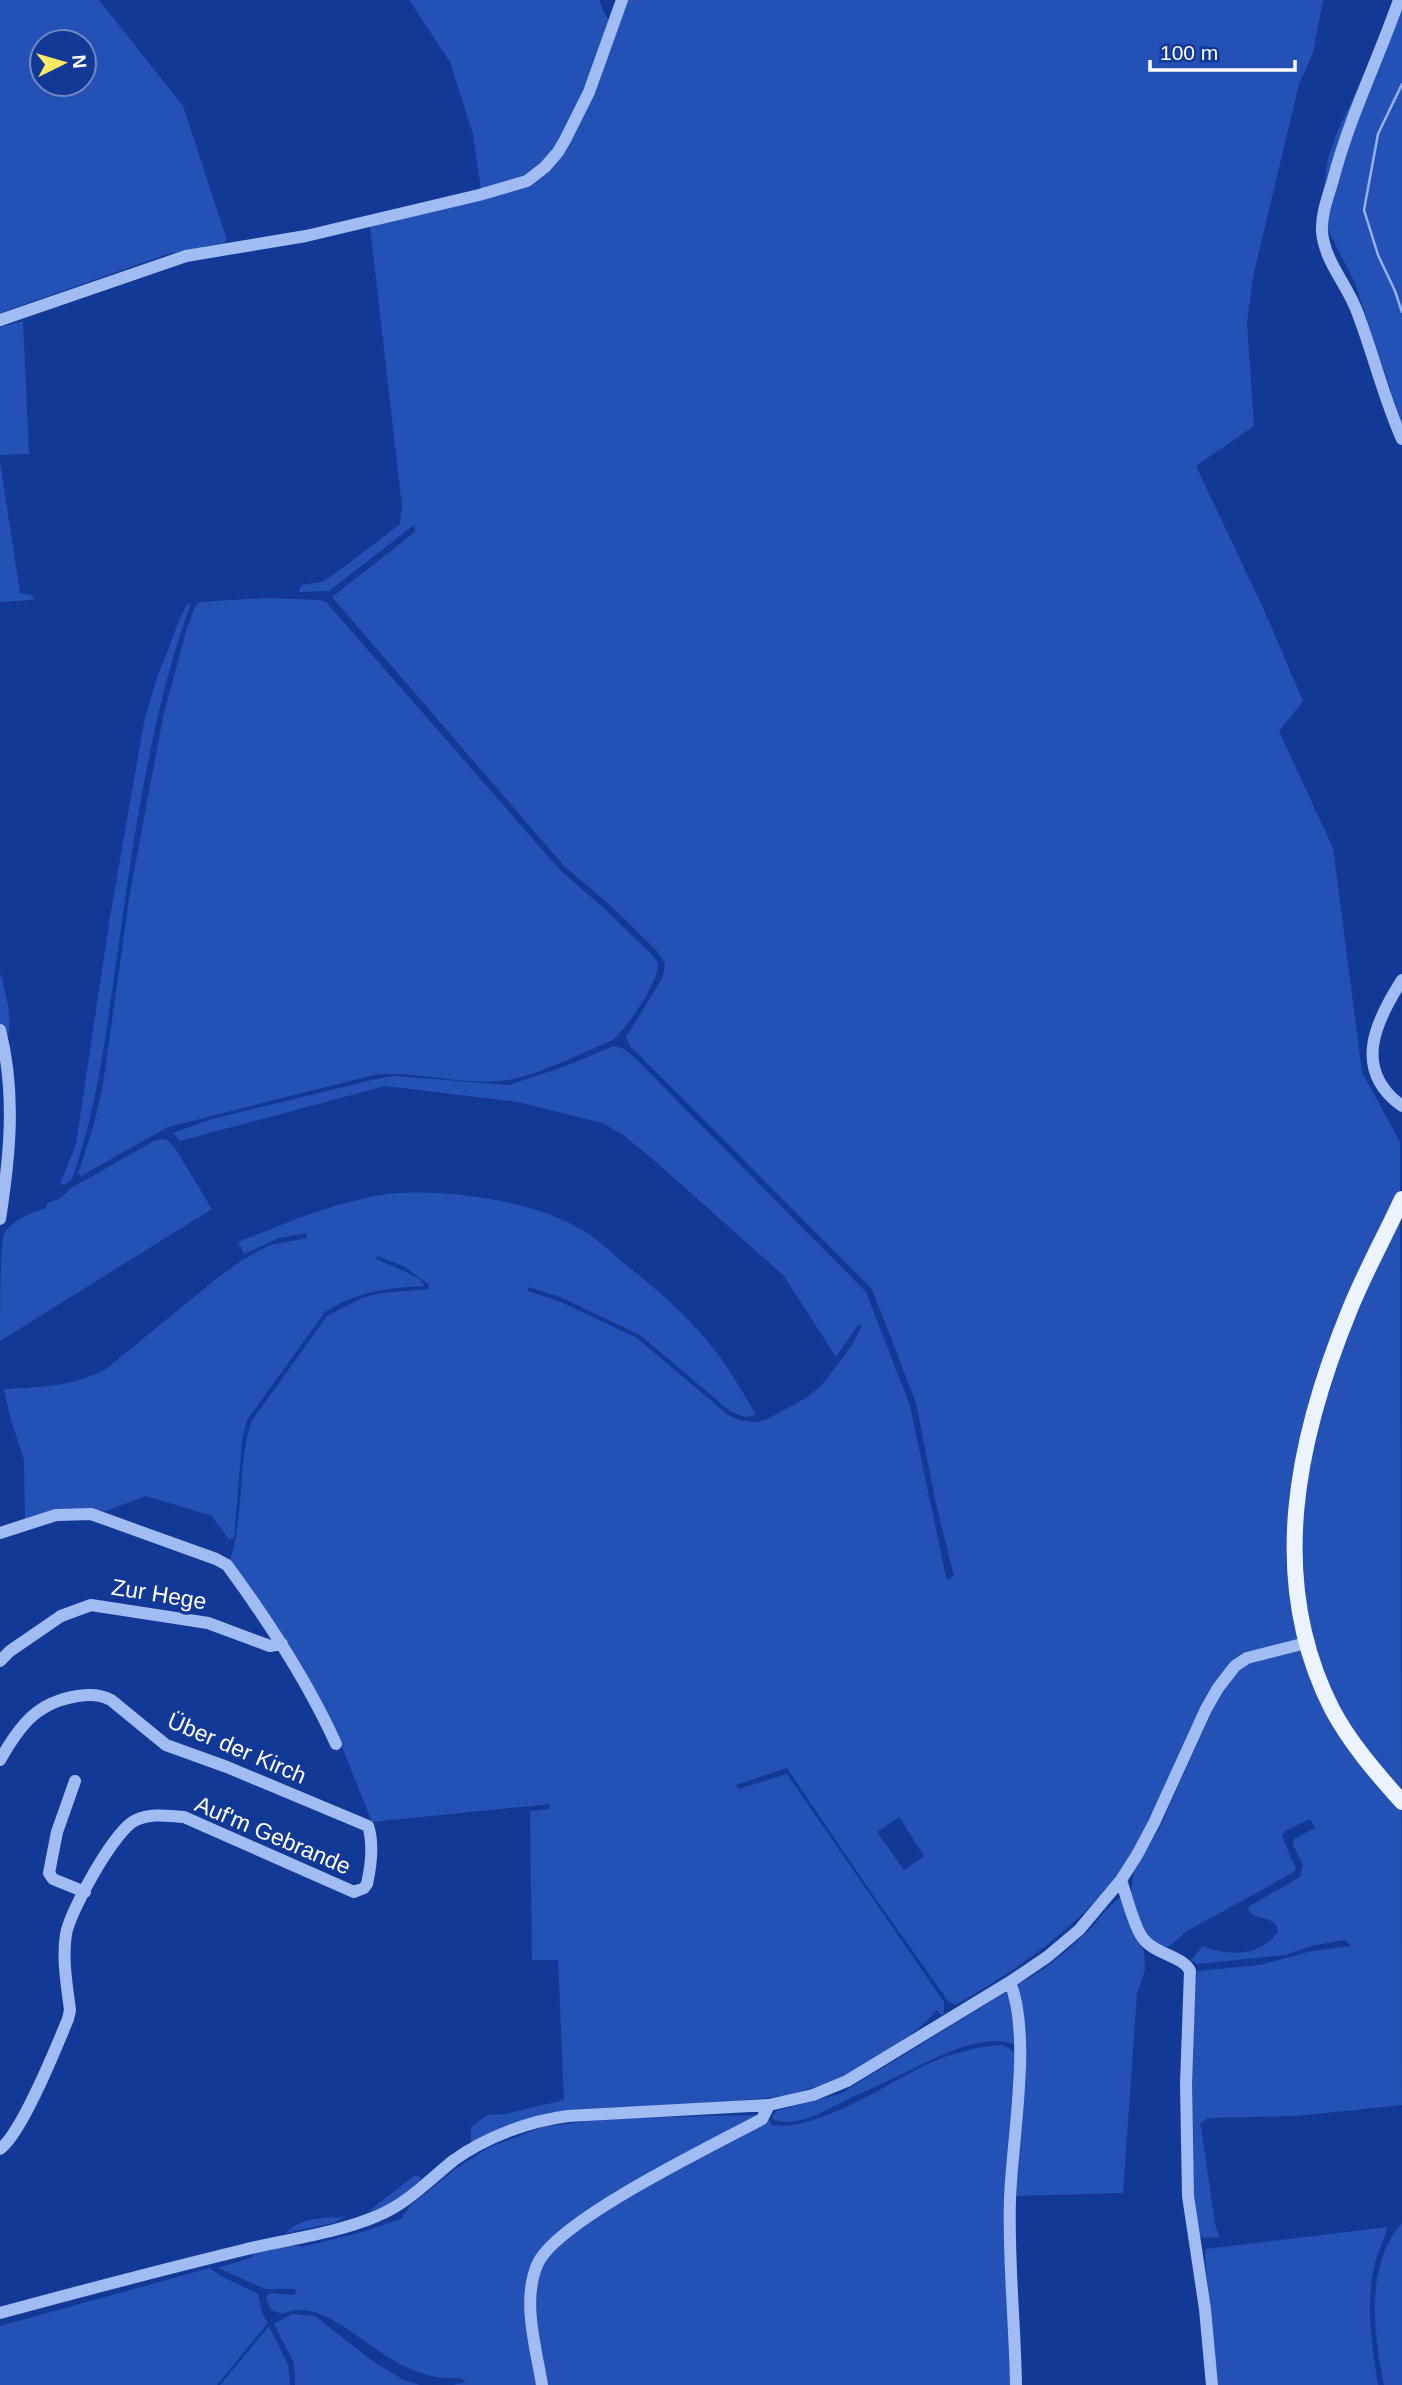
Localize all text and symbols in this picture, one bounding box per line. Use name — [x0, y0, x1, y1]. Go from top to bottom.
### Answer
north arrow — [28, 28, 98, 98]
scale bar — [1150, 28, 1295, 72]
text: 100 m — [1160, 41, 1218, 64]
text: N — [68, 54, 90, 69]
street label: Zur Hege — [110, 1574, 208, 1614]
street label: Über der Kirch — [164, 1707, 310, 1789]
street label: Auf'm Gebrande — [191, 1790, 355, 1880]

